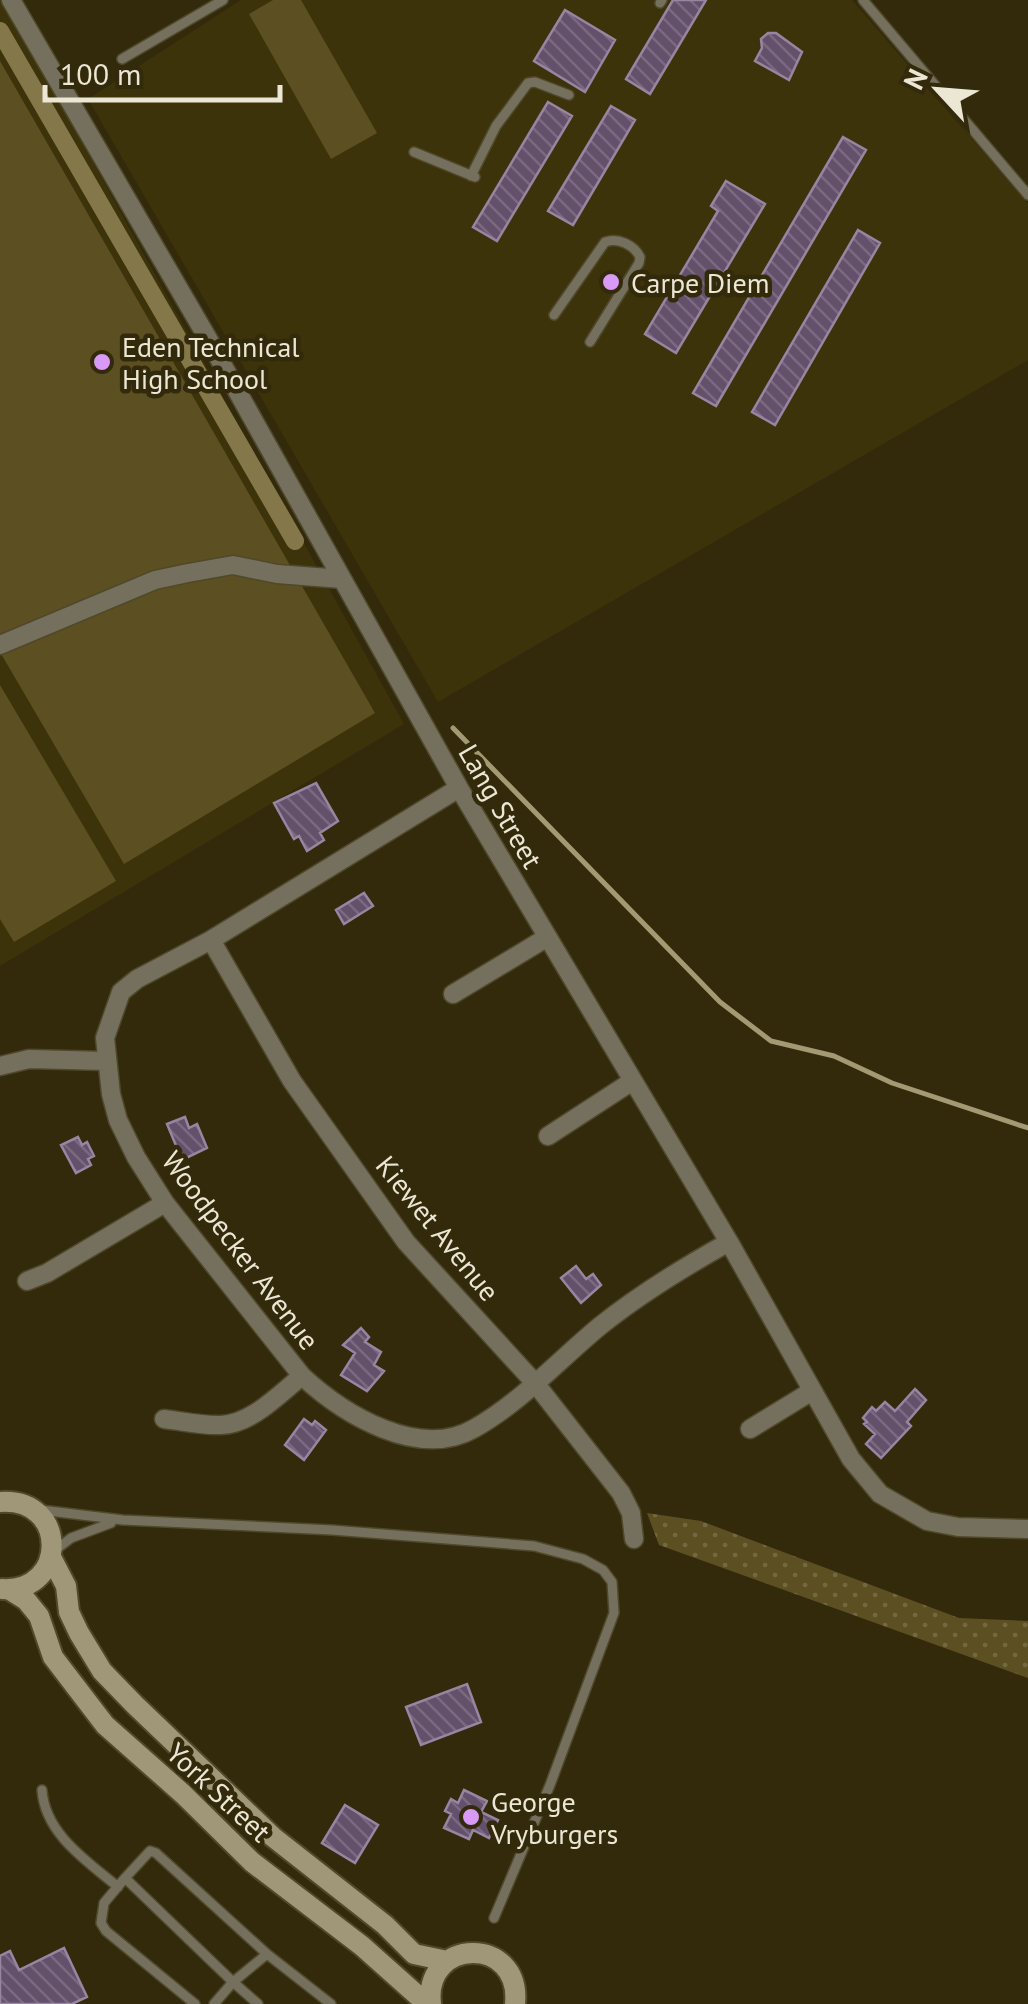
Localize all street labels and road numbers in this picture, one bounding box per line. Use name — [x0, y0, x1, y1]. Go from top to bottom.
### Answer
street label: Lang Street — [451, 737, 552, 875]
street label: Woodpecker Avenue — [154, 1143, 328, 1357]
street label: Kiewet Avenue — [368, 1148, 508, 1308]
street label: York Street — [159, 1734, 279, 1850]

